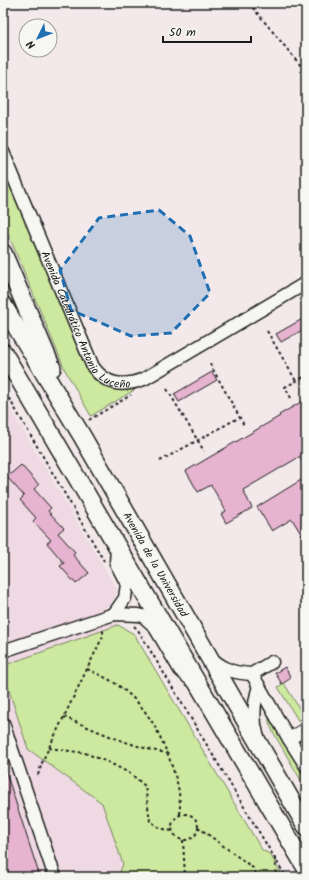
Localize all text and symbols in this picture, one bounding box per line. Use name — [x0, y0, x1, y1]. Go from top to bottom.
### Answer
north arrow — [18, 18, 58, 58]
scale bar — [163, 18, 251, 44]
text: 50 m — [169, 23, 196, 42]
text: N — [22, 35, 40, 53]
street label: Avenida Catedrático Antonio Luceño — [35, 248, 131, 394]
street label: Avenida de la Universidad — [117, 509, 193, 621]

